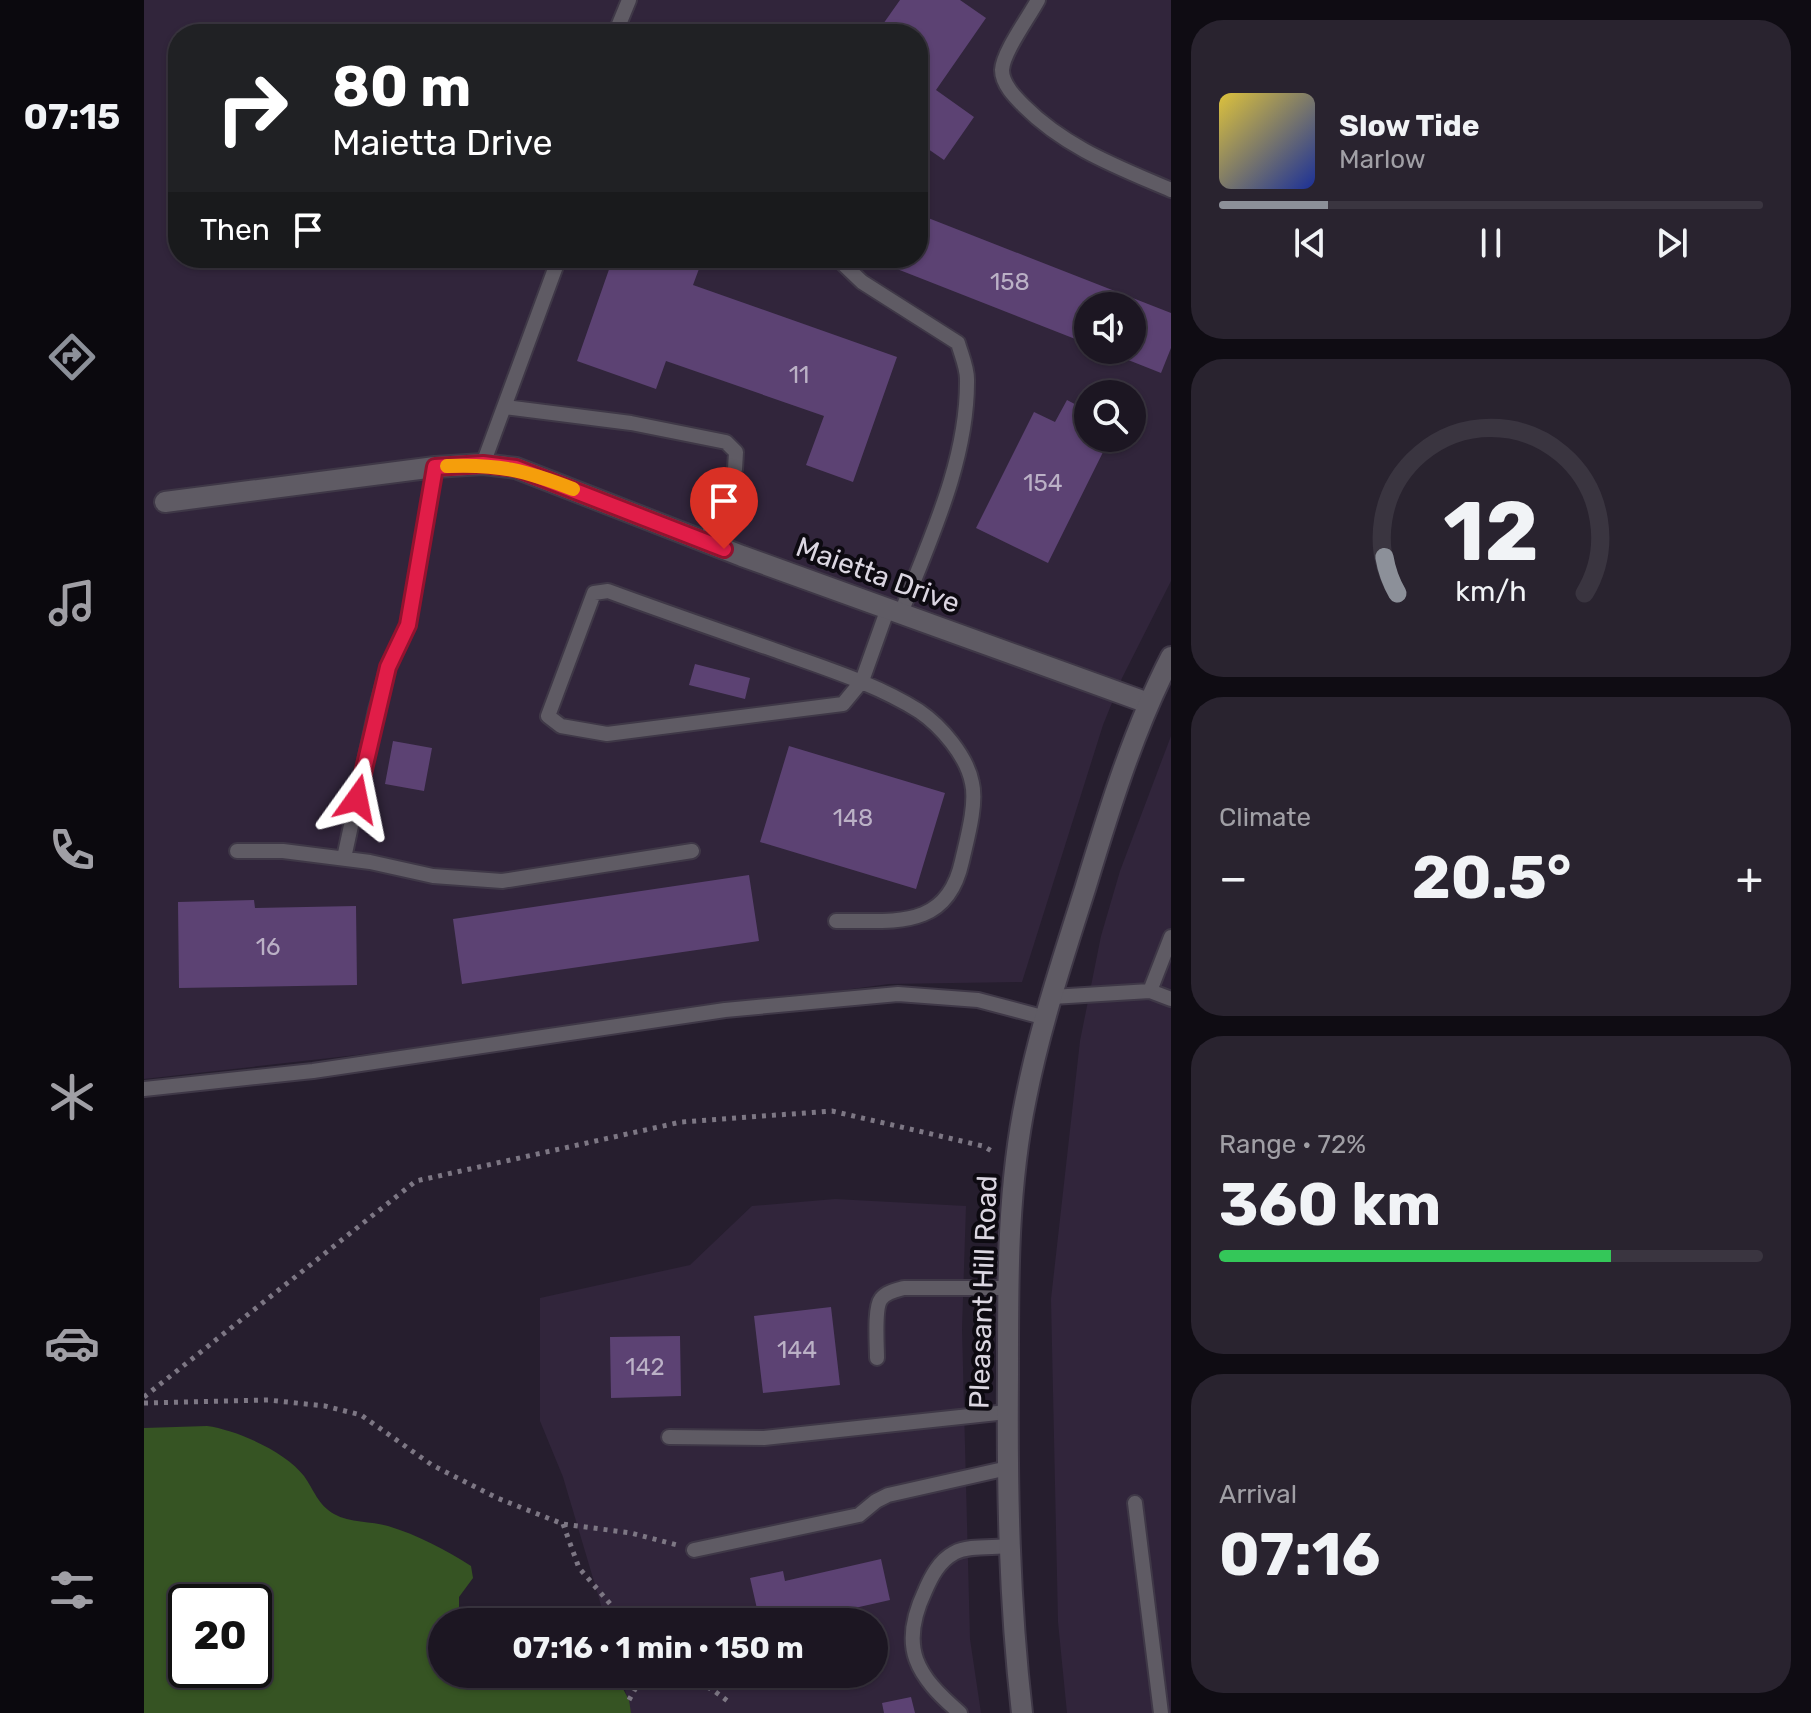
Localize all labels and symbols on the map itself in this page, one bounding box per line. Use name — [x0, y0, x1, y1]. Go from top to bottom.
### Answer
house number: 158 — [990, 268, 1030, 296]
house number: 11 — [789, 361, 809, 389]
pin — [690, 467, 758, 549]
house number: 154 — [1023, 469, 1063, 497]
street label: Maietta Drive — [792, 530, 964, 620]
position arrow — [315, 757, 399, 841]
house number: 148 — [833, 804, 873, 832]
house number: 16 — [256, 933, 280, 961]
street label: Pleasant Hill Road — [962, 1175, 1004, 1409]
house number: 144 — [777, 1336, 817, 1364]
house number: 142 — [625, 1353, 665, 1381]
speed limit sign: 20 — [168, 1584, 272, 1688]

